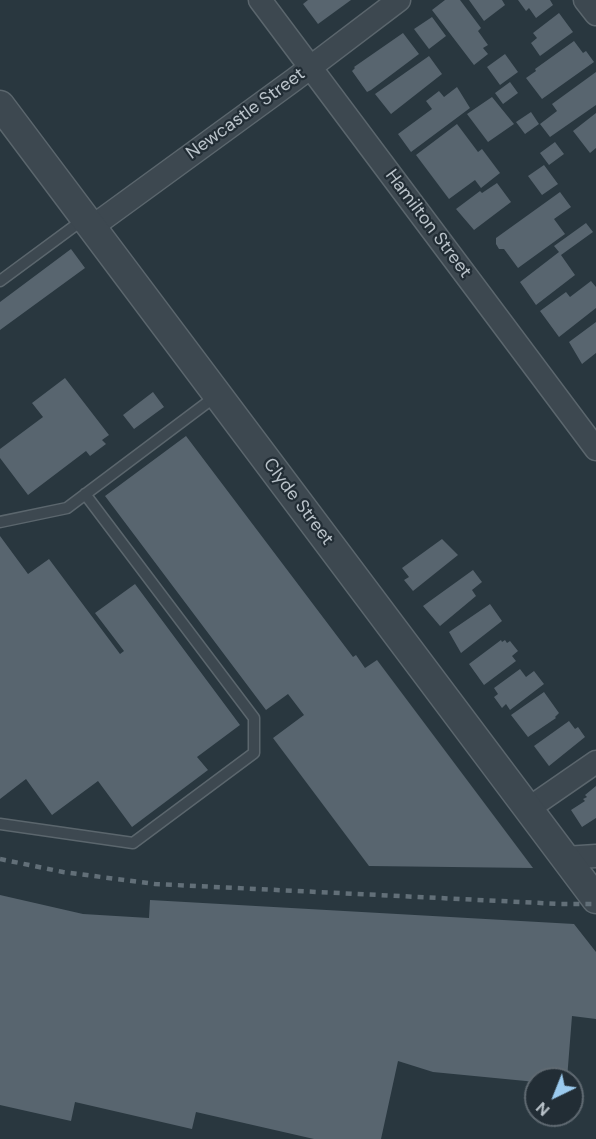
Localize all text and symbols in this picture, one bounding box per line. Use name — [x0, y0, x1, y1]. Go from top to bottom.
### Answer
street label: Newcastle Street — [182, 64, 310, 164]
street label: Hamilton Street — [380, 166, 476, 282]
street label: Clyde Street — [258, 454, 338, 550]
north arrow — [524, 1067, 584, 1127]
text: N — [531, 1097, 554, 1121]

